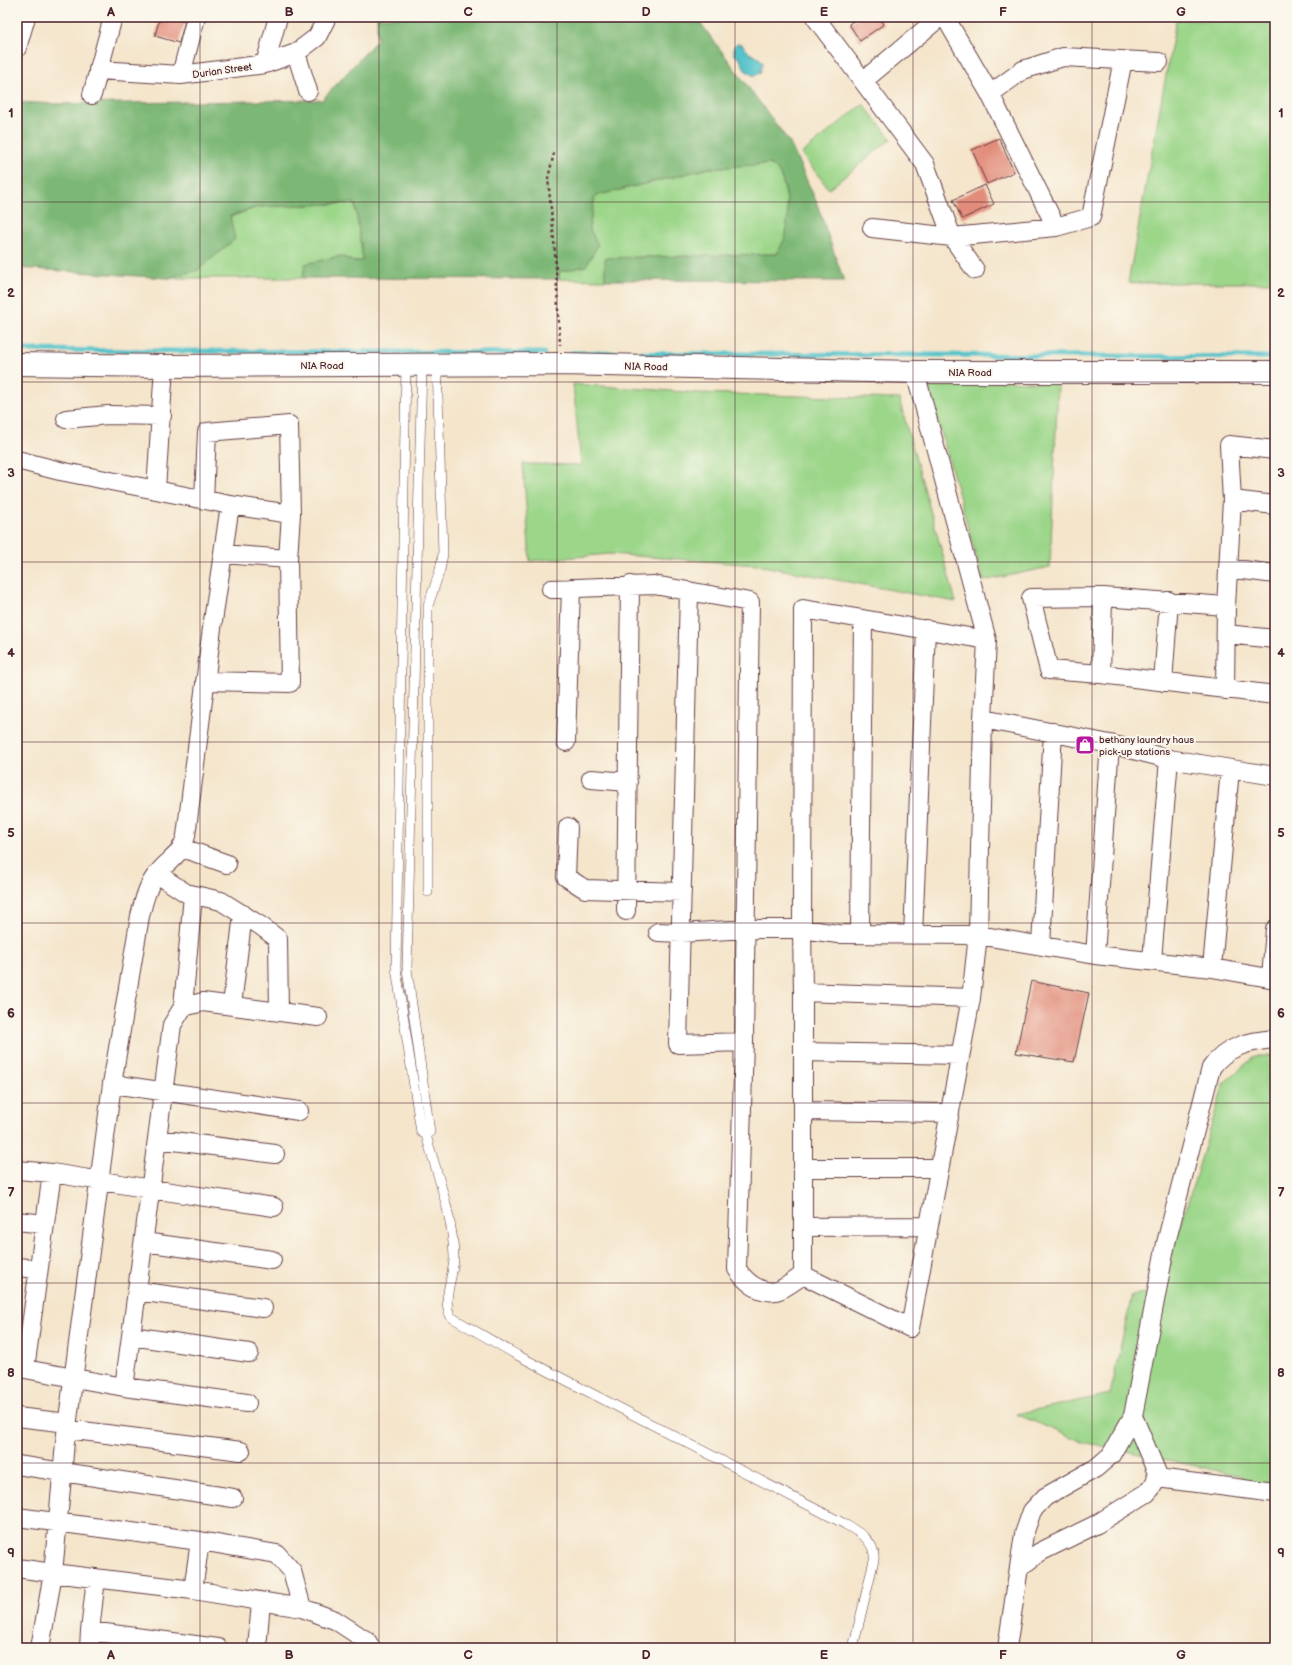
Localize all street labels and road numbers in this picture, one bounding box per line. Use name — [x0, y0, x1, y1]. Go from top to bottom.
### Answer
street label: Durian Street — [192, 61, 253, 81]
street label: NIA Road — [300, 360, 344, 372]
street label: NIA Road — [624, 361, 668, 373]
street label: NIA Road — [948, 367, 992, 379]

